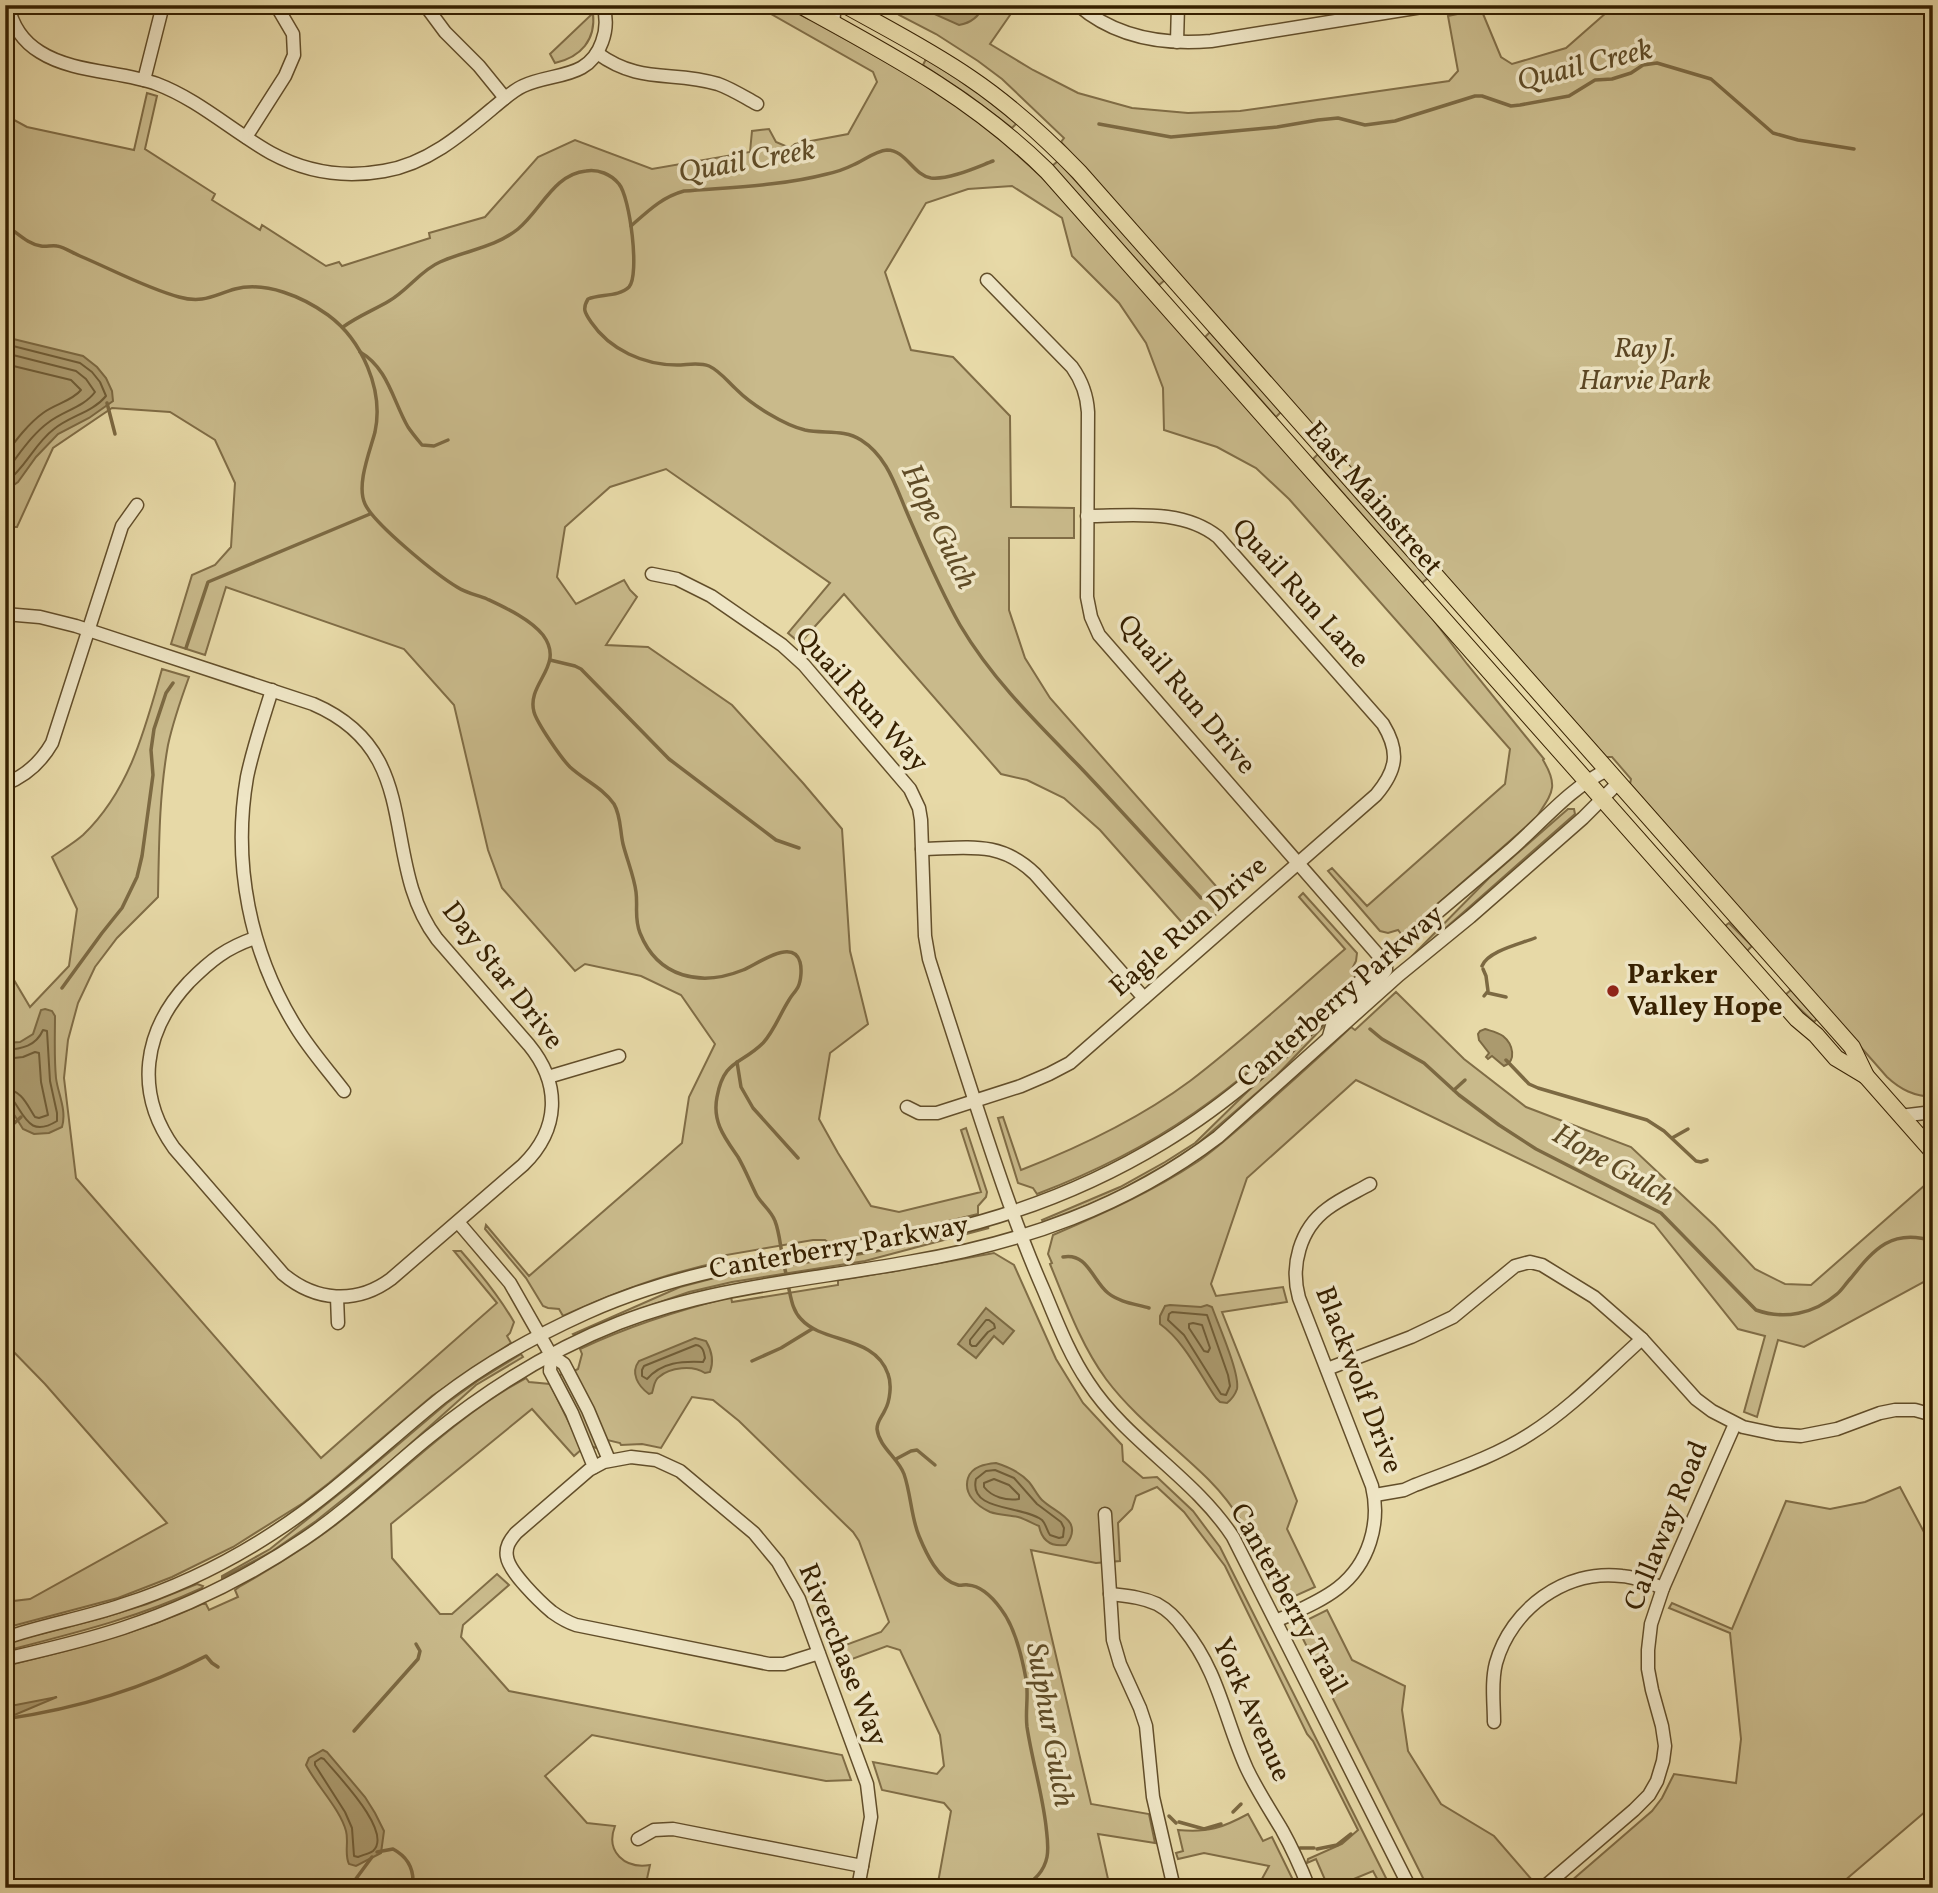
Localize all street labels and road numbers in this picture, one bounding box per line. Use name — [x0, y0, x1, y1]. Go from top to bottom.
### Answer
street label: East Mainstreet — [1295, 413, 1451, 585]
street label: Quail Run Lane — [1222, 511, 1378, 677]
street label: Quail Run Drive — [1107, 607, 1265, 783]
street label: Quail Run Way — [785, 619, 937, 781]
street label: Eagle Run Drive — [1102, 847, 1276, 1007]
street label: Day Star Drive — [432, 894, 572, 1058]
street label: Canterberry Parkway — [1229, 896, 1453, 1098]
street label: Canterberry Parkway — [706, 1206, 972, 1290]
street label: Blackwolf Drive — [1304, 1281, 1412, 1479]
street label: Callaway Road — [1615, 1435, 1719, 1617]
street label: Canterberry Trail — [1219, 1497, 1357, 1701]
street label: Riverchase Way — [788, 1558, 896, 1752]
street label: York Avenue — [1202, 1632, 1300, 1788]

